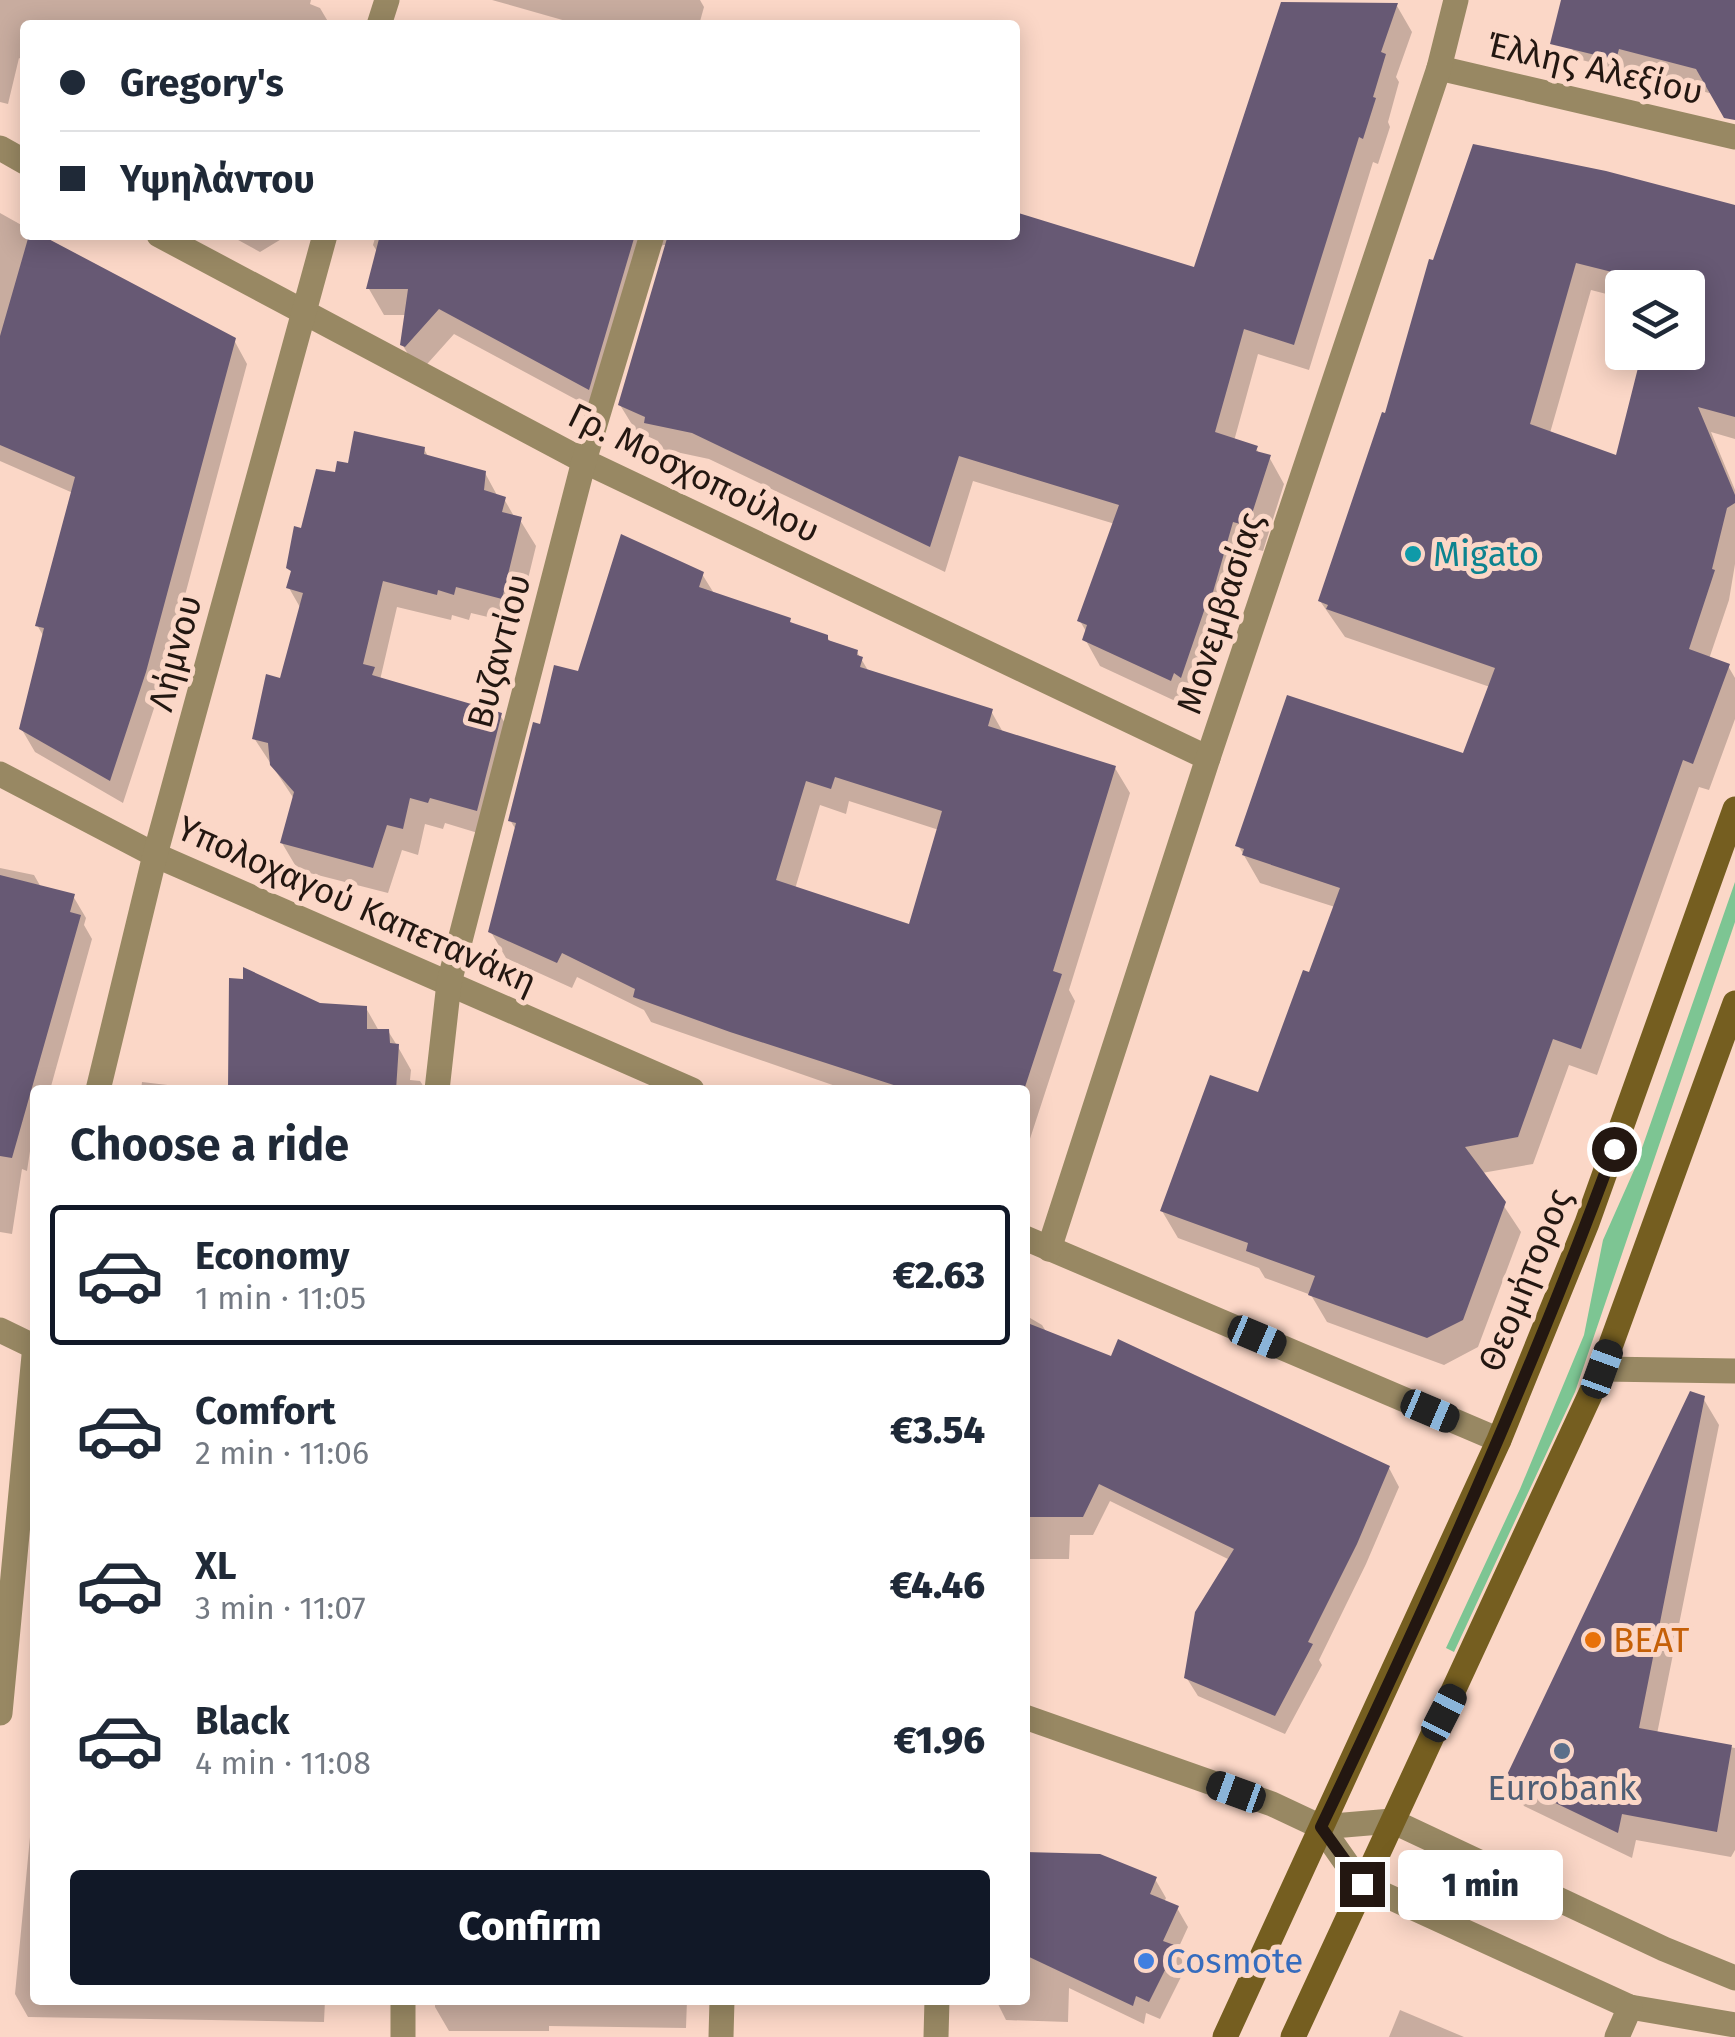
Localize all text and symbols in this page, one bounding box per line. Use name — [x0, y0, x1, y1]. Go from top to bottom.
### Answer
street label: Έλλης Αλεξίου — [1483, 23, 1707, 113]
text: Gregory's — [120, 60, 284, 106]
text: Υψηλάντου — [120, 156, 315, 202]
map controls — [1605, 270, 1705, 370]
button: layers — [1605, 270, 1705, 370]
street label: Γρ. Μοσχοπούλου — [562, 394, 826, 552]
street label: Μονεμβασίας — [1168, 507, 1272, 719]
place label: Migato — [1433, 533, 1539, 575]
marker: Migato — [1402, 543, 1424, 565]
street label: Βυζαντίου — [458, 569, 540, 733]
street label: Λήμνου — [139, 590, 211, 716]
street label: Υπολοχαγού Καπετανάκη — [171, 807, 543, 1003]
text: Choose a ride — [70, 1118, 349, 1172]
route start — [1592, 1127, 1637, 1172]
street label: Θεομήτορος — [1469, 1182, 1581, 1378]
icon: car — [75, 1230, 165, 1320]
text: Economy — [195, 1233, 350, 1279]
text: €2.63 — [893, 1252, 985, 1298]
text: 1 min · 11:05 — [195, 1279, 366, 1317]
car — [1224, 1311, 1290, 1363]
car — [1578, 1336, 1626, 1402]
icon: car — [75, 1385, 165, 1475]
car — [1397, 1385, 1463, 1437]
text: Comfort — [195, 1388, 336, 1434]
text: €3.54 — [890, 1407, 985, 1453]
text: 2 min · 11:06 — [195, 1434, 369, 1472]
icon: car — [75, 1540, 165, 1630]
text: XL — [195, 1543, 237, 1589]
text: €4.46 — [890, 1562, 985, 1608]
text: 3 min · 11:07 — [195, 1589, 366, 1627]
place label: ΒΕΑΤ — [1613, 1619, 1689, 1661]
marker: ΒΕΑΤ — [1582, 1629, 1604, 1651]
car — [1417, 1679, 1471, 1747]
icon: car — [75, 1695, 165, 1785]
text: Black — [195, 1698, 290, 1744]
text: €1.96 — [894, 1717, 985, 1763]
marker: Eurobank — [1551, 1740, 1573, 1762]
text: 4 min · 11:08 — [195, 1744, 371, 1782]
place label: Eurobank — [1487, 1767, 1637, 1809]
car — [1203, 1768, 1269, 1816]
callout: 1 min — [1397, 1849, 1562, 1919]
route end — [1340, 1862, 1385, 1907]
text: 1 min — [1442, 1866, 1519, 1904]
button: Confirm — [70, 1870, 990, 1985]
place label: Cosmote — [1166, 1940, 1303, 1982]
marker: Cosmote — [1135, 1950, 1157, 1972]

